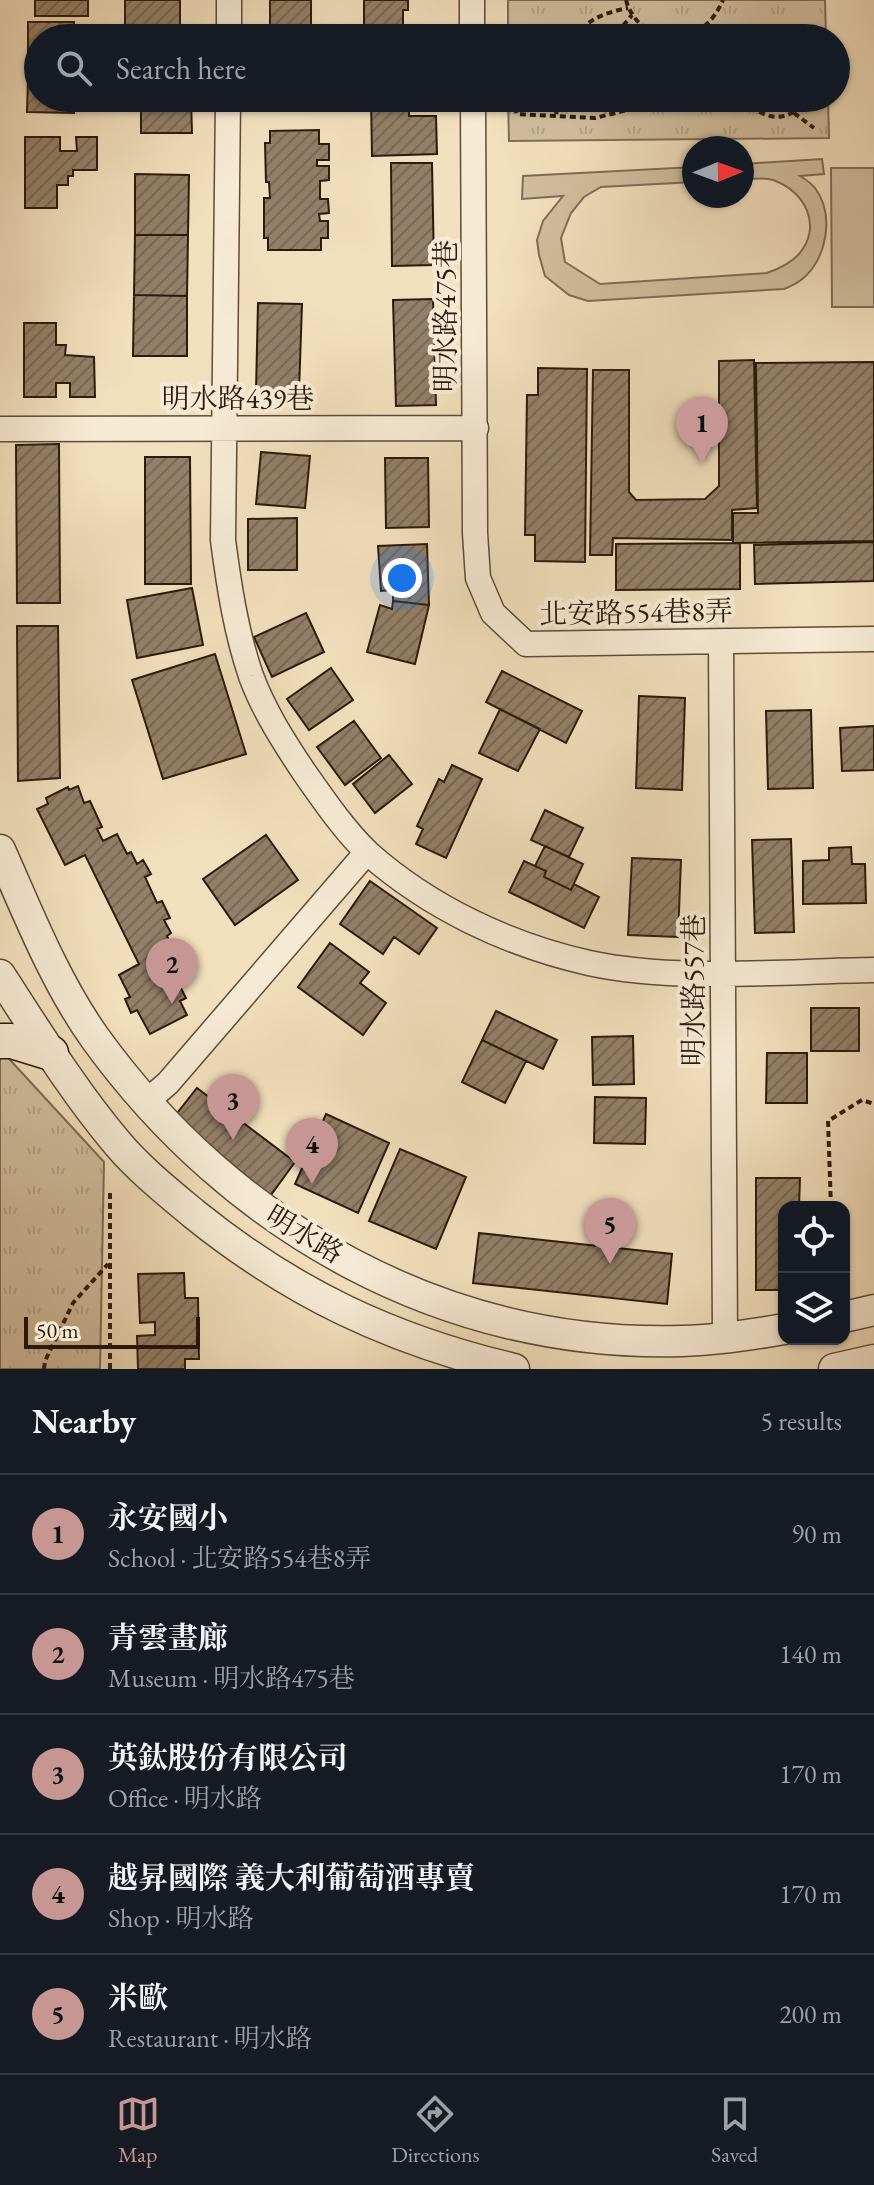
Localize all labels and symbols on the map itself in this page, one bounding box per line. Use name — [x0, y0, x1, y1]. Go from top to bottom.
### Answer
north arrow — [682, 136, 754, 208]
street label: 明水路475巷 — [427, 240, 463, 392]
street label: 明水路439巷 — [162, 380, 314, 416]
pin: 1 — [676, 397, 728, 463]
your location — [382, 558, 422, 598]
street label: 北安路554巷8弄 — [539, 592, 733, 632]
street label: 明水路557巷 — [675, 914, 711, 1066]
pin: 2 — [146, 938, 198, 1004]
pin: 3 — [207, 1074, 259, 1140]
pin: 4 — [286, 1118, 338, 1184]
street label: 明水路 — [260, 1197, 350, 1271]
pin: 5 — [584, 1198, 636, 1264]
scale bar — [24, 1313, 200, 1349]

